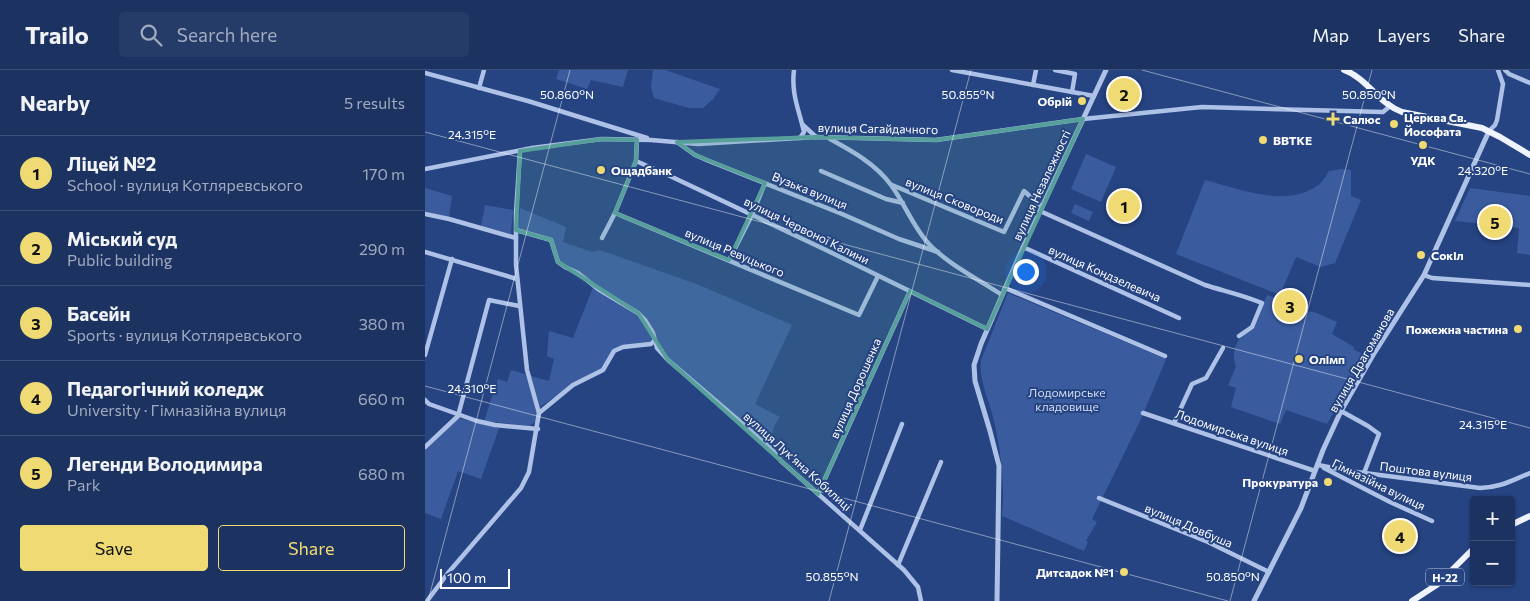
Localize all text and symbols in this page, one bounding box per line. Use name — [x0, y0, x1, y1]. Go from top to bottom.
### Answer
search box — [119, 12, 469, 57]
text: Trailo — [25, 20, 89, 49]
icon: search — [137, 21, 165, 49]
text: Search here — [177, 23, 277, 46]
text: Map — [1312, 24, 1349, 46]
text: Layers — [1377, 24, 1430, 46]
text: Share — [1458, 24, 1505, 46]
pin: 2 — [1108, 75, 1140, 113]
text: 50.860°N — [540, 87, 594, 101]
text: 50.855°N — [942, 87, 994, 101]
text: 50.850°N — [1342, 87, 1396, 101]
text: Nearby — [20, 90, 90, 115]
text: 5 results — [344, 93, 405, 112]
place label: Обрій — [1038, 94, 1072, 108]
marker: Обрій — [1076, 95, 1088, 107]
place label: Церква Св. Йософата — [1404, 110, 1467, 138]
place label: Салюс — [1343, 112, 1381, 126]
marker: Салюс — [1327, 113, 1339, 125]
marker: Церква Св. Йософата — [1388, 118, 1400, 130]
street label: вулиця Сагайдачного — [818, 120, 938, 136]
text: 24.315°E — [448, 127, 496, 141]
street label: вулиця Незалежності — [1009, 128, 1073, 242]
place label: ВВТКЕ — [1273, 133, 1312, 147]
marker: ВВТКЕ — [1257, 134, 1269, 146]
marker: УДК — [1417, 139, 1429, 151]
text: Ліцей №2 — [67, 152, 156, 175]
place label: УДК — [1410, 153, 1436, 167]
place label: Ощадбанк — [611, 163, 672, 177]
text: 24.320°E — [1458, 163, 1508, 177]
text: 1 — [32, 164, 40, 183]
text: 170 m — [362, 164, 405, 183]
marker: Ощадбанк — [595, 164, 607, 176]
street label: Вузька вулиця — [770, 169, 850, 211]
street label: вулиця Сковороди — [904, 174, 1006, 226]
text: School · вулиця Котляревського — [67, 175, 303, 194]
pin: 1 — [1108, 187, 1140, 225]
street label: вулиця Червоної Калини — [742, 194, 872, 266]
pin: 5 — [1479, 203, 1511, 241]
street label: вулиця Ревуцького — [683, 225, 787, 279]
text: Міський суд — [67, 227, 177, 250]
text: 2 — [31, 239, 41, 258]
text: 290 m — [359, 239, 405, 258]
street label: вулиця Кондзелевича — [1047, 242, 1163, 304]
place label: Сокіл — [1431, 248, 1464, 262]
marker: Сокіл — [1415, 249, 1427, 261]
text: Public building — [67, 250, 172, 269]
your location — [1013, 259, 1039, 285]
pin: 3 — [1274, 287, 1306, 325]
text: Басейн — [67, 302, 131, 325]
street label: вулиця Драгоманова — [1325, 305, 1397, 415]
text: 3 — [31, 314, 41, 333]
text: 380 m — [359, 314, 405, 333]
place label: Пожежна частина — [1406, 322, 1508, 336]
marker: Пожежна частина — [1512, 323, 1524, 335]
text: Sports · вулиця Котляревського — [67, 325, 302, 344]
street label: вулиця Дорошенка — [827, 336, 883, 440]
place label: Олімп — [1309, 352, 1345, 366]
marker: Олімп — [1293, 353, 1305, 365]
text: Педагогічний коледж — [67, 377, 264, 400]
text: 24.310°E — [448, 381, 496, 395]
park label: Лодомирське кладовище — [1028, 385, 1106, 413]
text: 4 — [31, 389, 41, 408]
text: 660 m — [358, 389, 405, 408]
text: University · Гімназійна вулиця — [67, 400, 286, 419]
street label: Лодомирська вулиця — [1173, 406, 1291, 458]
street label: вулиця Лукʼяна Кобилиці — [741, 409, 855, 513]
text: 24.315°E — [1459, 417, 1507, 431]
text: Легенди Володимира — [67, 452, 263, 475]
street label: Гімназійна вулиця — [1330, 455, 1428, 513]
street label: Поштова вулиця — [1379, 458, 1473, 484]
text: 5 — [31, 464, 41, 483]
text: 680 m — [358, 464, 405, 483]
text: Park — [67, 475, 100, 494]
place label: Прокуратура — [1242, 475, 1318, 489]
marker: Прокуратура — [1322, 476, 1334, 488]
map controls — [1470, 496, 1515, 586]
button: + — [1470, 496, 1515, 541]
street label: вулиця Довбуша — [1143, 500, 1235, 550]
pin: 4 — [1384, 517, 1416, 555]
button: Save — [20, 525, 208, 571]
button: Share — [218, 525, 405, 571]
button: − — [1470, 541, 1515, 586]
place label: Дитсадок №1 — [1036, 565, 1114, 579]
scale bar — [440, 566, 510, 589]
marker: Дитсадок №1 — [1118, 566, 1130, 578]
road number: Н-22 — [1426, 568, 1464, 586]
text: 100 m — [447, 569, 486, 586]
text: 50.855°N — [806, 569, 858, 583]
text: 50.850°N — [1206, 569, 1260, 583]

